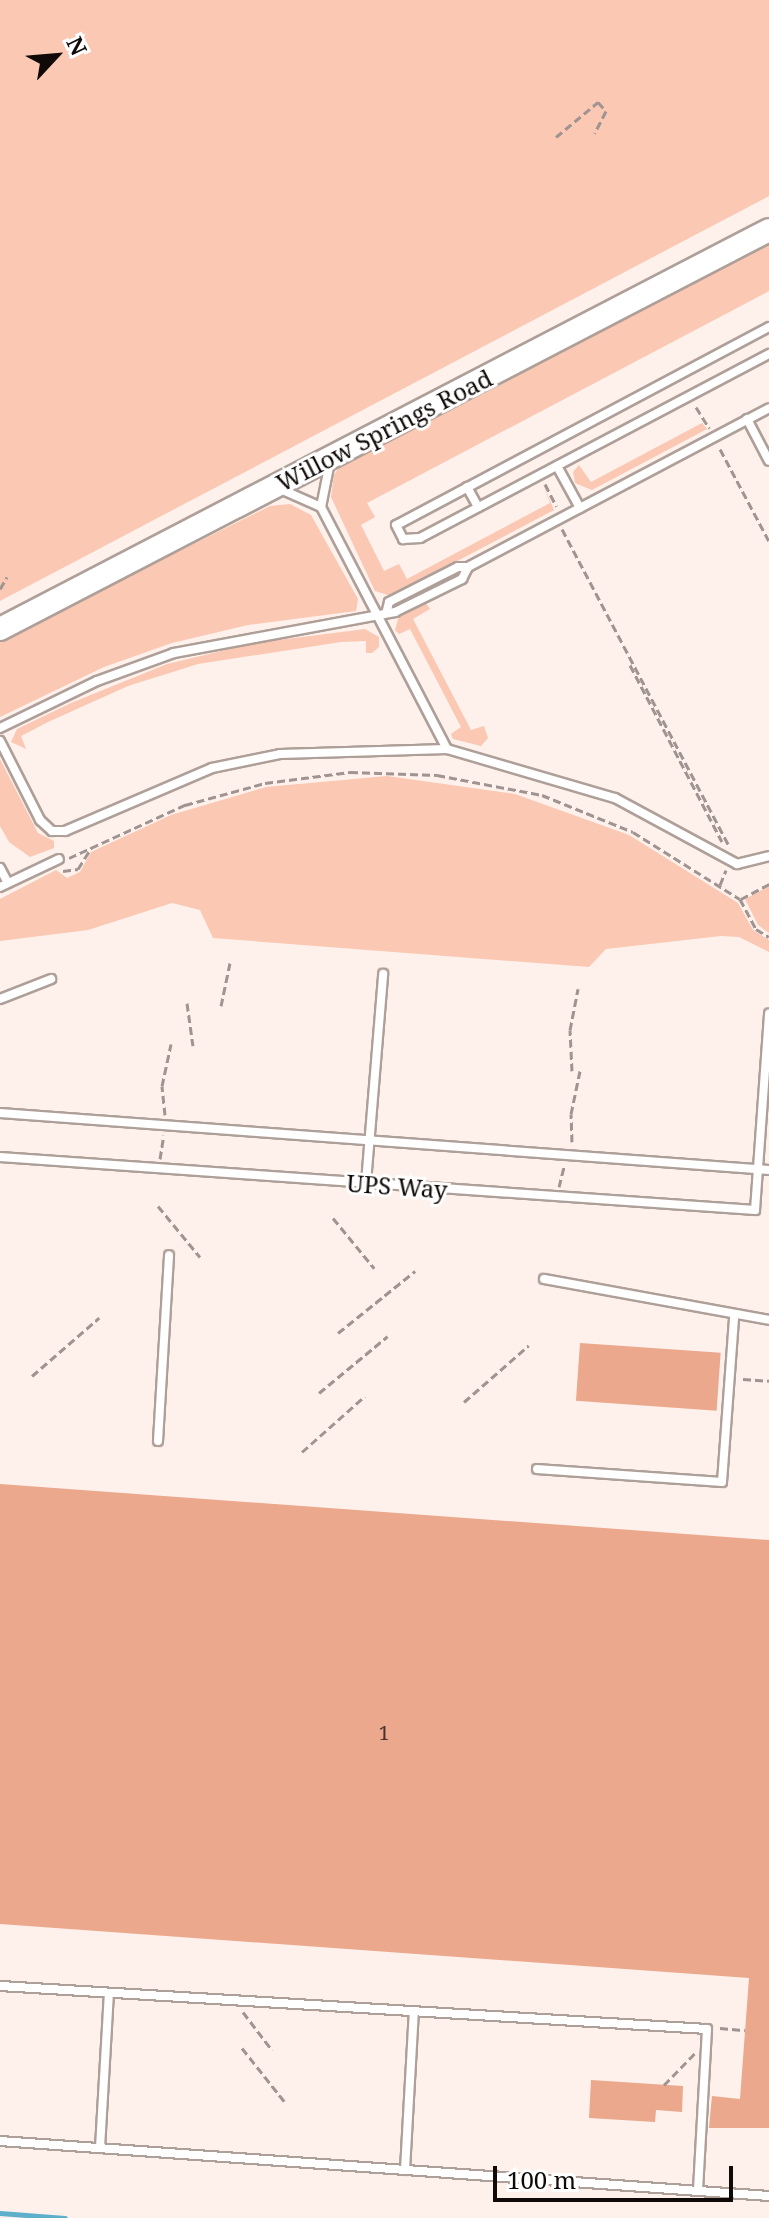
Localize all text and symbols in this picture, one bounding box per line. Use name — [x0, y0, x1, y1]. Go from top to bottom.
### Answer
north arrow — [16, 16, 96, 96]
text: N — [60, 31, 95, 60]
street label: Willow Springs Road — [271, 363, 497, 497]
street label: UPS Way — [346, 1168, 448, 1204]
house number: 1 — [378, 1720, 390, 1744]
scale bar — [497, 2150, 737, 2200]
text: 100 m — [507, 2163, 576, 2196]

